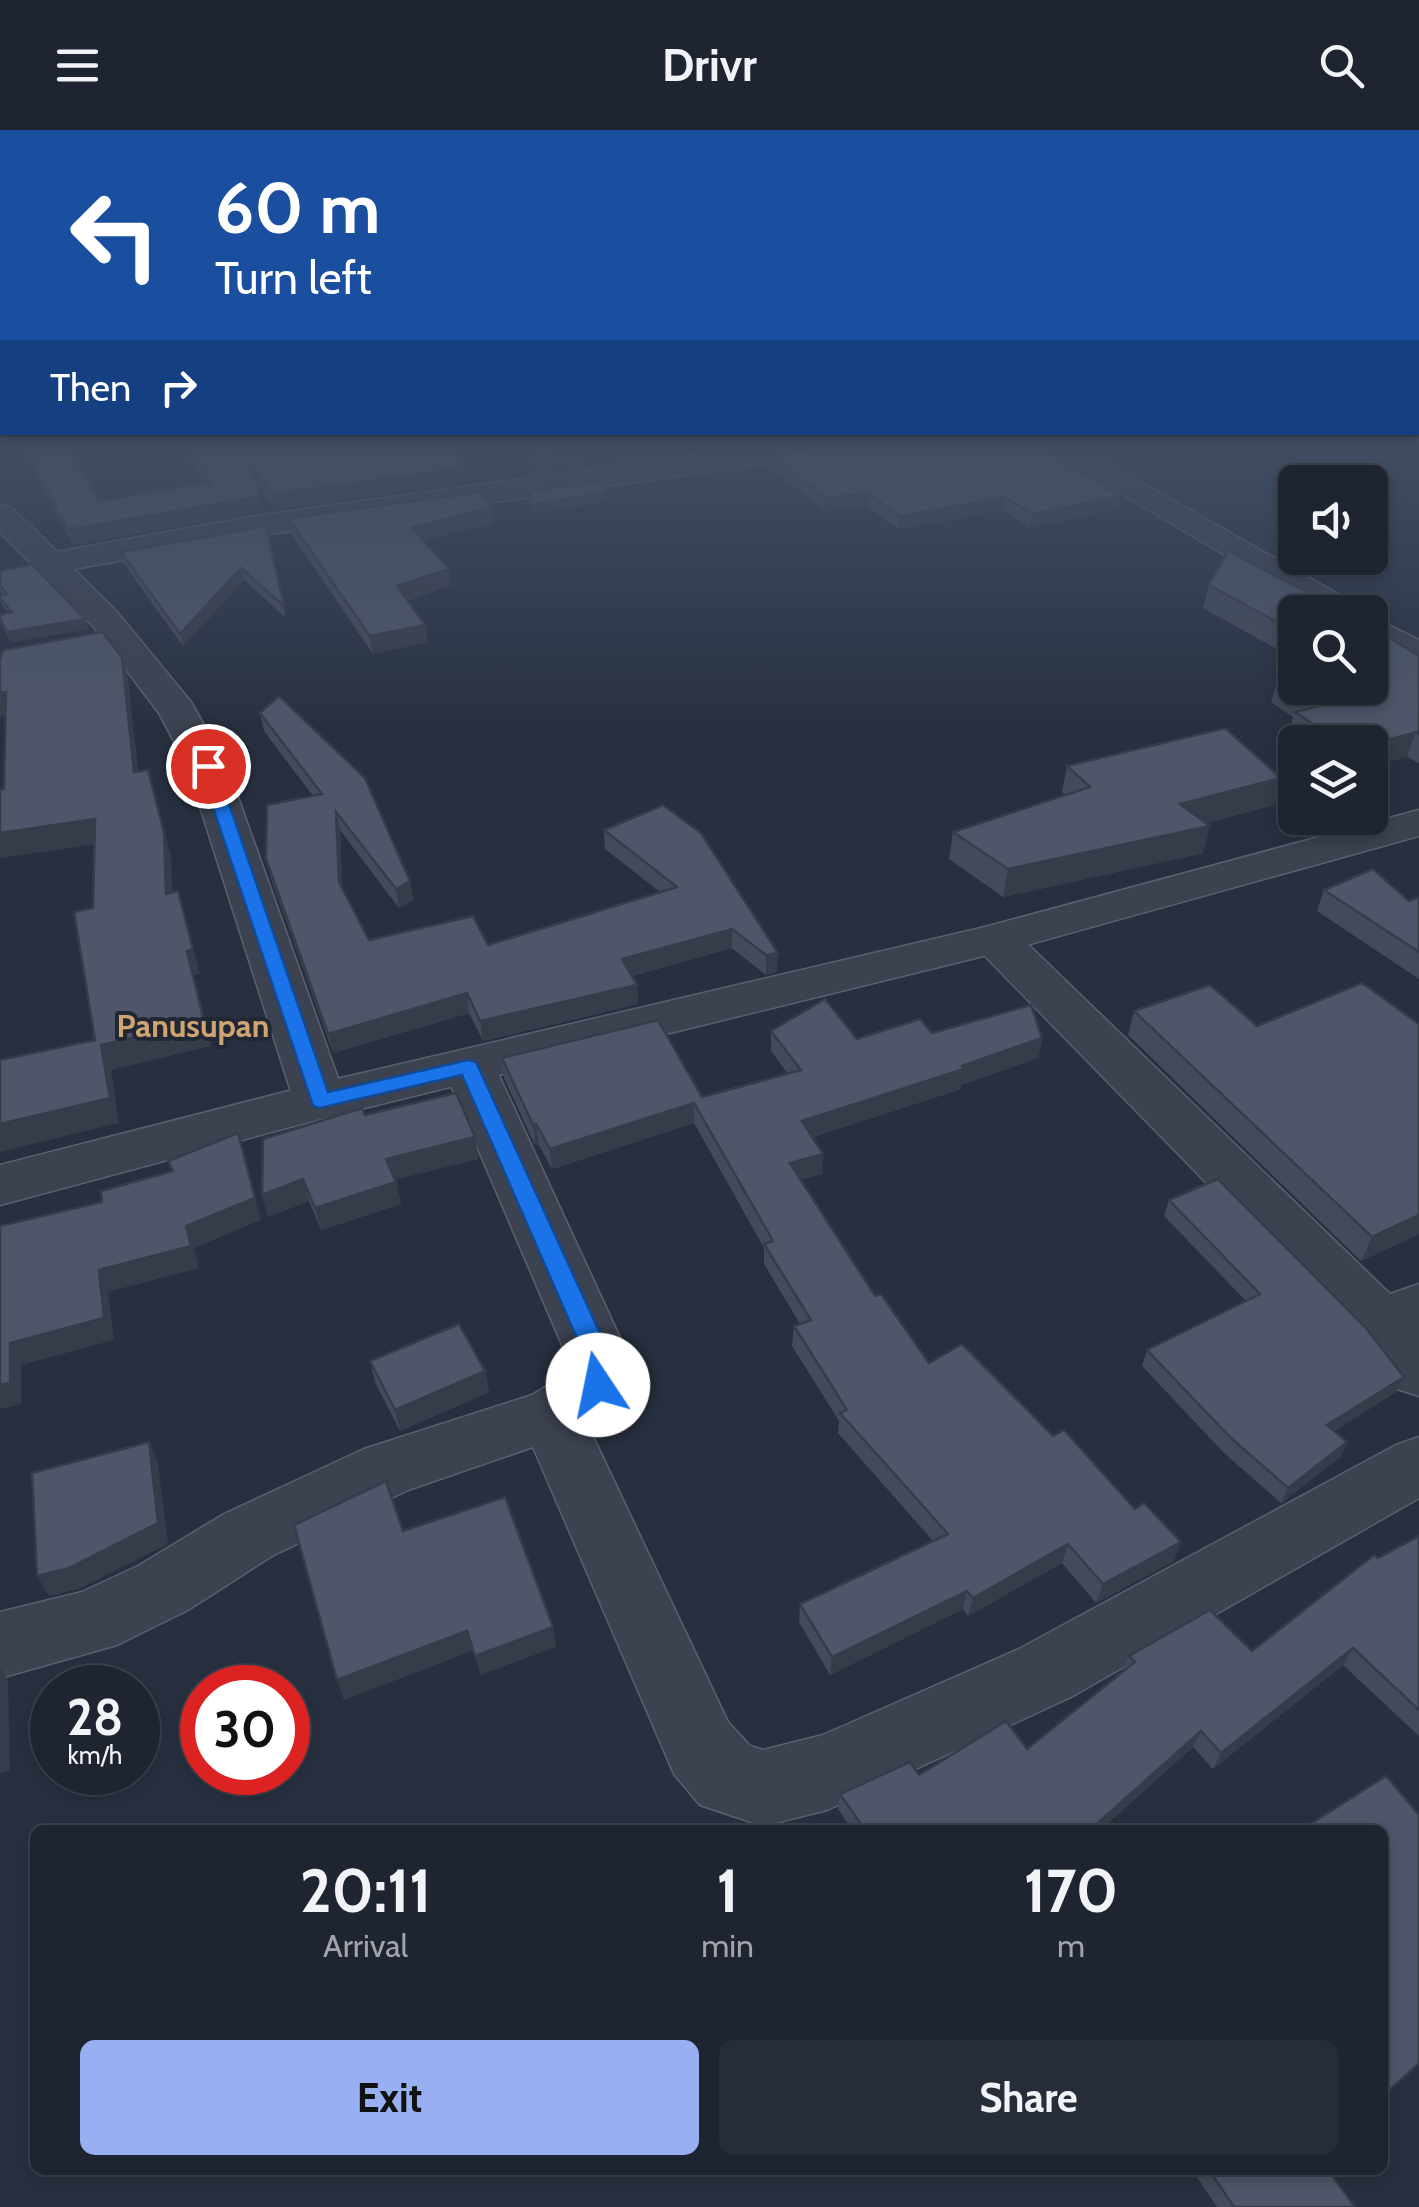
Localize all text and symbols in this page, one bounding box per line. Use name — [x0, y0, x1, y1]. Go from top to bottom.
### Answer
icon: menu — [50, 38, 105, 93]
text: Drivr — [662, 38, 757, 92]
icon: search — [1314, 38, 1369, 93]
text: 60 m — [215, 165, 380, 251]
icon: left — [50, 170, 180, 300]
text: Turn left — [215, 251, 372, 305]
icon: right — [151, 360, 206, 415]
text: Then — [50, 364, 131, 411]
map controls — [1278, 465, 1388, 835]
button: sound — [1278, 465, 1388, 575]
button: search — [1278, 595, 1388, 705]
pin — [166, 724, 251, 809]
button: layers — [1278, 725, 1388, 835]
icon: arrive — [181, 739, 236, 794]
district label: Panusupan — [117, 1006, 269, 1045]
position arrow — [546, 1333, 650, 1437]
speed limit sign: 30 — [180, 1665, 310, 1795]
text: 28 — [67, 1687, 123, 1748]
text: km/h — [68, 1740, 122, 1770]
text: 20:11 — [300, 1854, 431, 1927]
text: 1 — [716, 1854, 739, 1927]
text: 170 — [1024, 1854, 1118, 1927]
text: Arrival — [323, 1926, 408, 1965]
text: min — [701, 1926, 754, 1965]
text: m — [1057, 1926, 1085, 1965]
button: Exit — [80, 2040, 699, 2155]
button: Share — [719, 2040, 1338, 2155]

